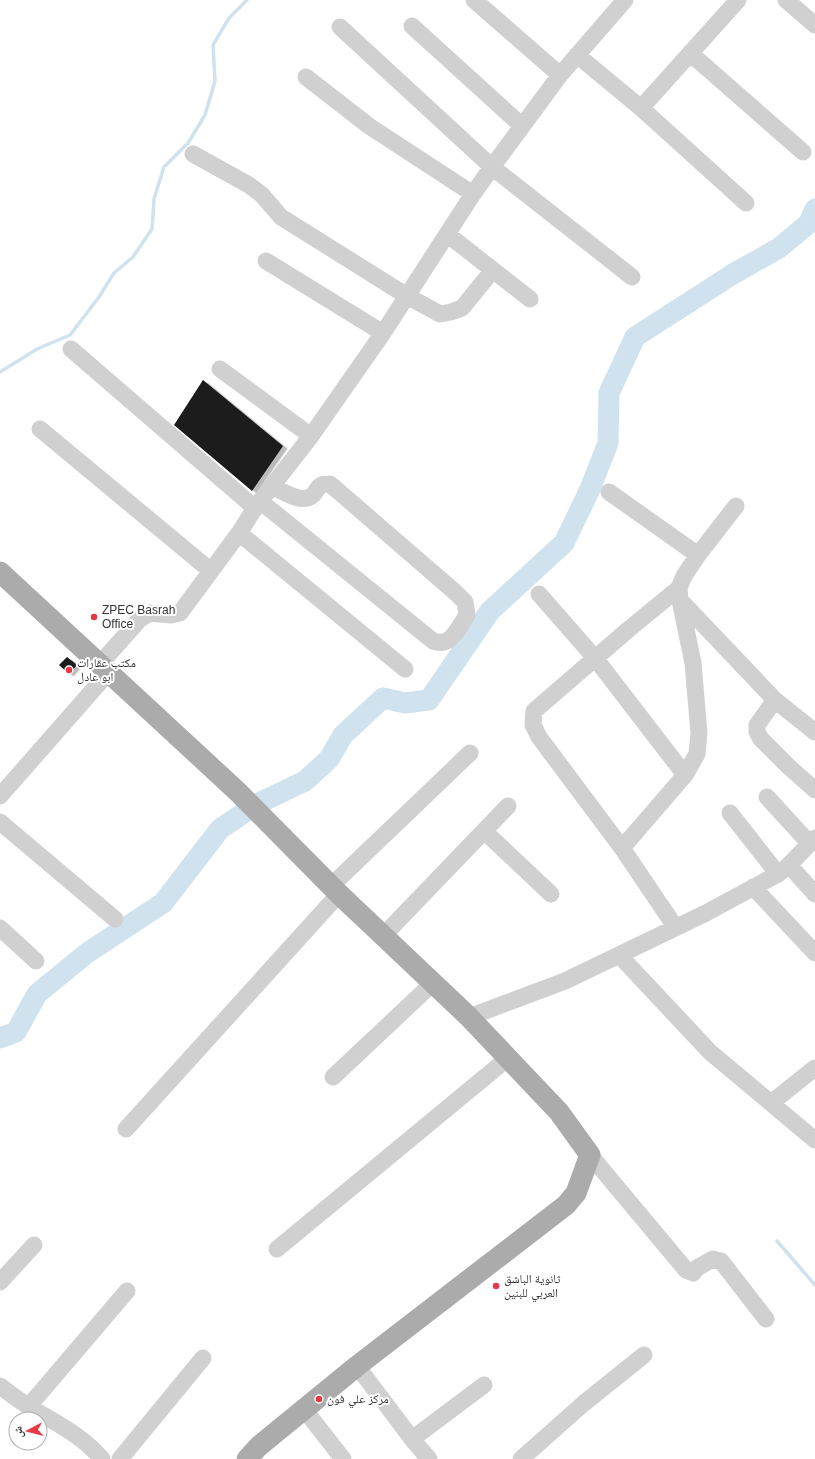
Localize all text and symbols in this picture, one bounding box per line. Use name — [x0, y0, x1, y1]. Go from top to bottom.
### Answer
place label: ZPEC Basrah Office — [102, 603, 175, 631]
marker: ZPEC Basrah Office — [89, 612, 99, 622]
place label: مكتب عقارات ابو عادل — [77, 656, 136, 684]
marker: مكتب عقارات ابو عادل — [64, 665, 74, 675]
place label: ثانوية الباشق العربي للبنين — [504, 1272, 561, 1303]
marker: ثانوية الباشق العربي للبنين — [491, 1281, 501, 1291]
place label: مركز علي فون — [327, 1392, 389, 1409]
marker: مركز علي فون — [314, 1394, 324, 1404]
north arrow — [8, 1411, 48, 1451]
text: ش — [11, 1425, 27, 1439]

